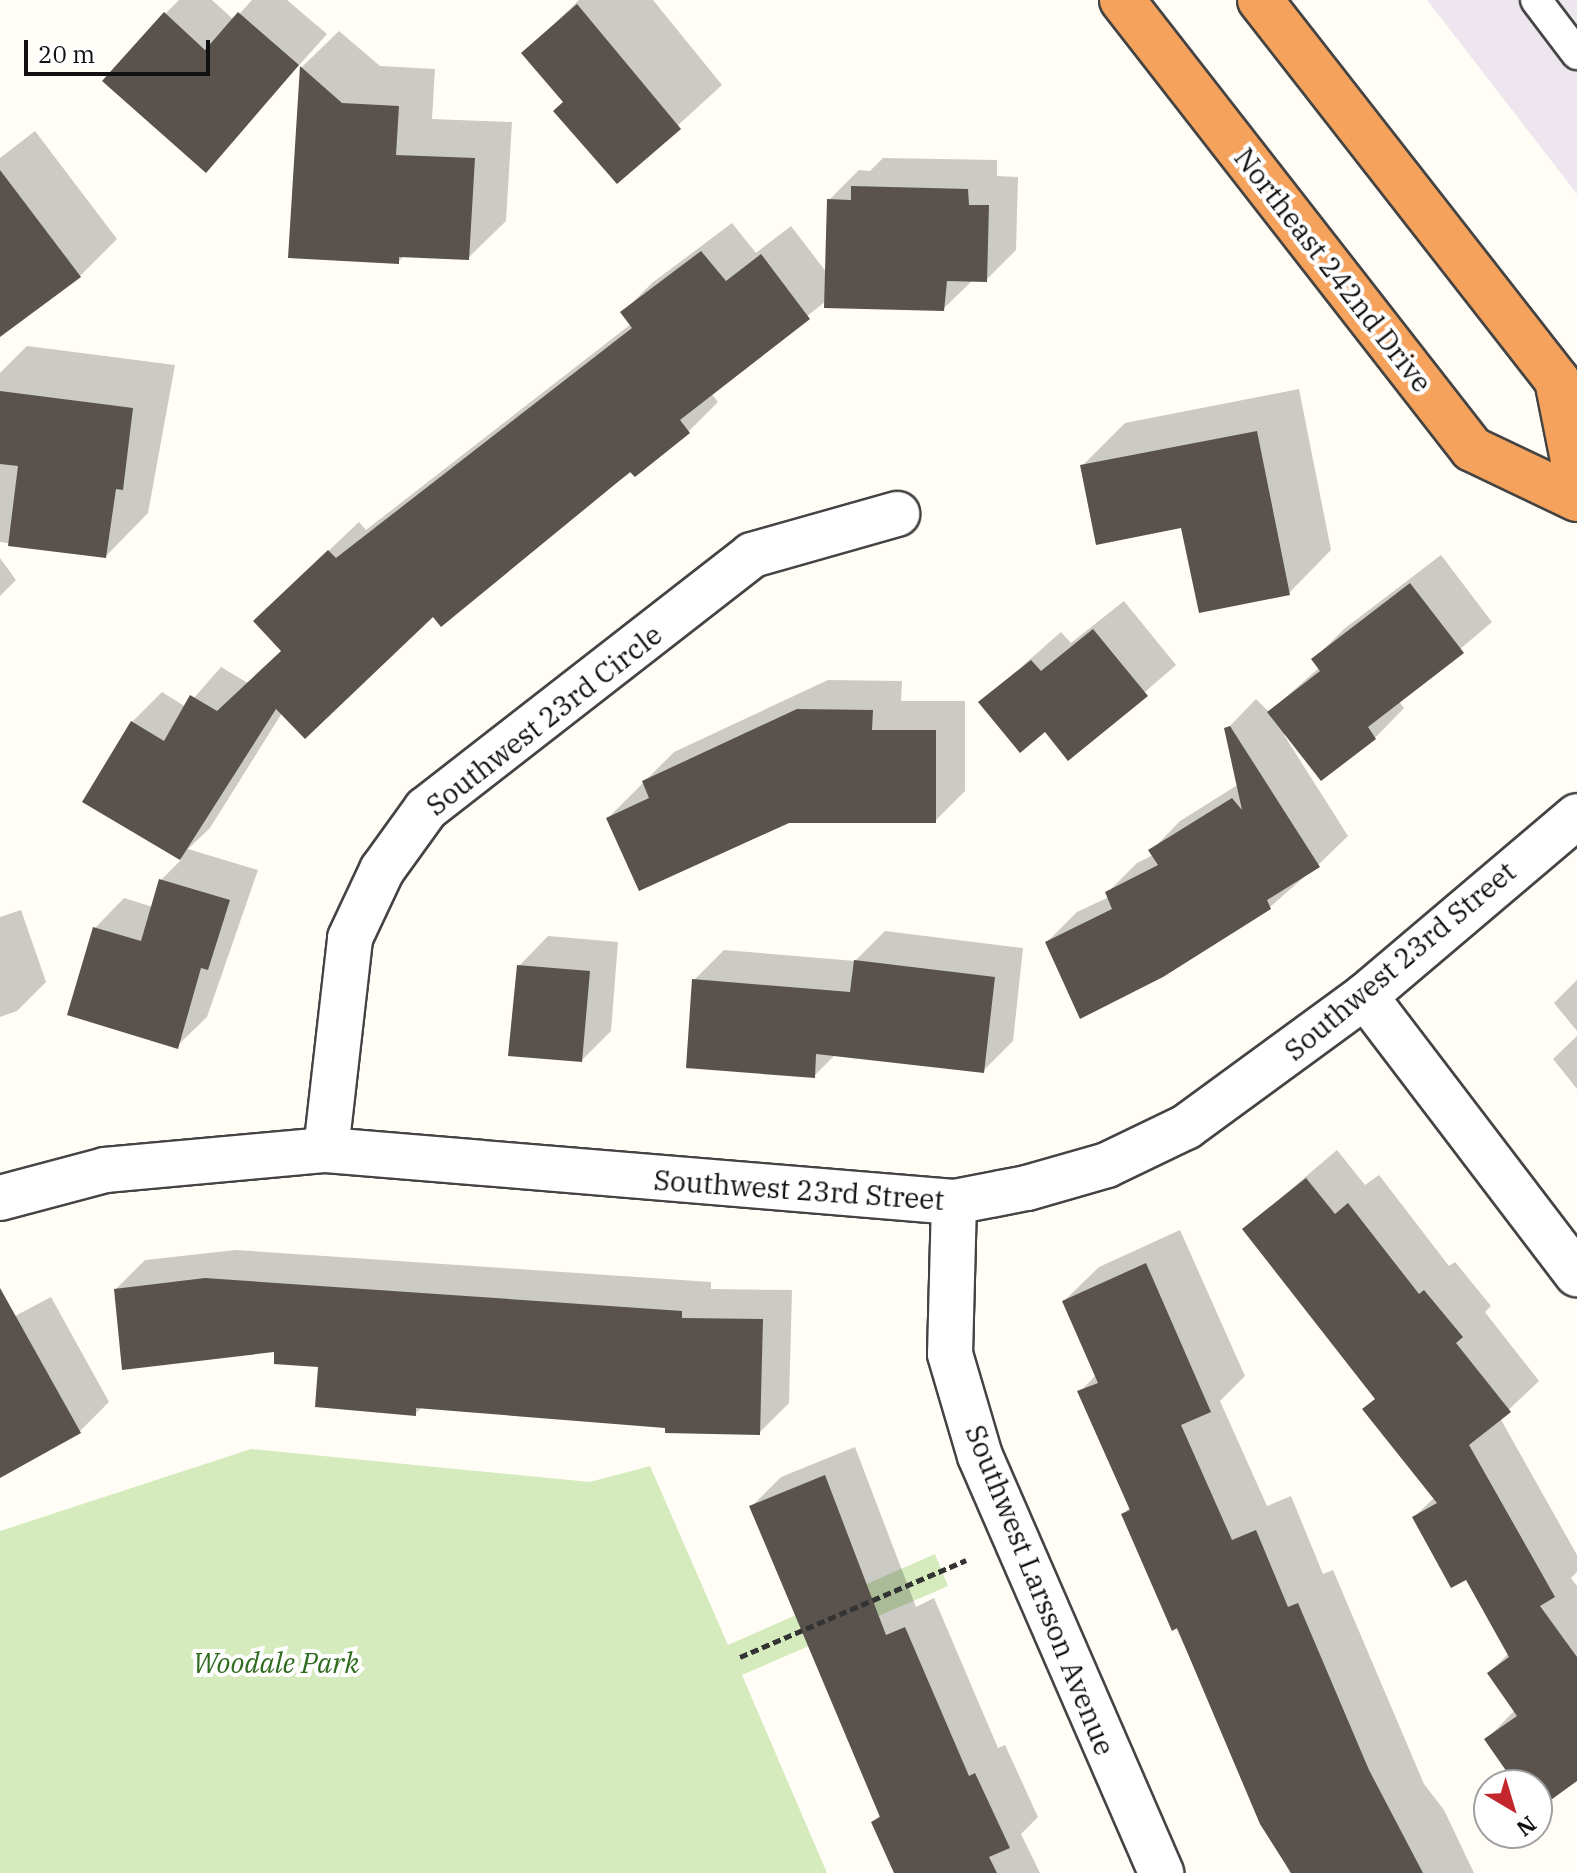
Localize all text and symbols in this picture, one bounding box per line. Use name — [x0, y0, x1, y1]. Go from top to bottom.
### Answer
scale bar — [28, 24, 214, 74]
text: 20 m — [38, 38, 95, 70]
street label: Northeast 242nd Drive — [1227, 141, 1439, 399]
street label: Southwest 23rd Circle — [419, 618, 669, 822]
street label: Southwest 23rd Street — [1278, 855, 1522, 1067]
street label: Southwest 23rd Street — [653, 1163, 945, 1217]
street label: Southwest Larsson Avenue — [958, 1420, 1122, 1760]
park label: Woodale Park — [193, 1646, 359, 1680]
north arrow — [1473, 1769, 1553, 1849]
text: N — [1511, 1810, 1543, 1844]

